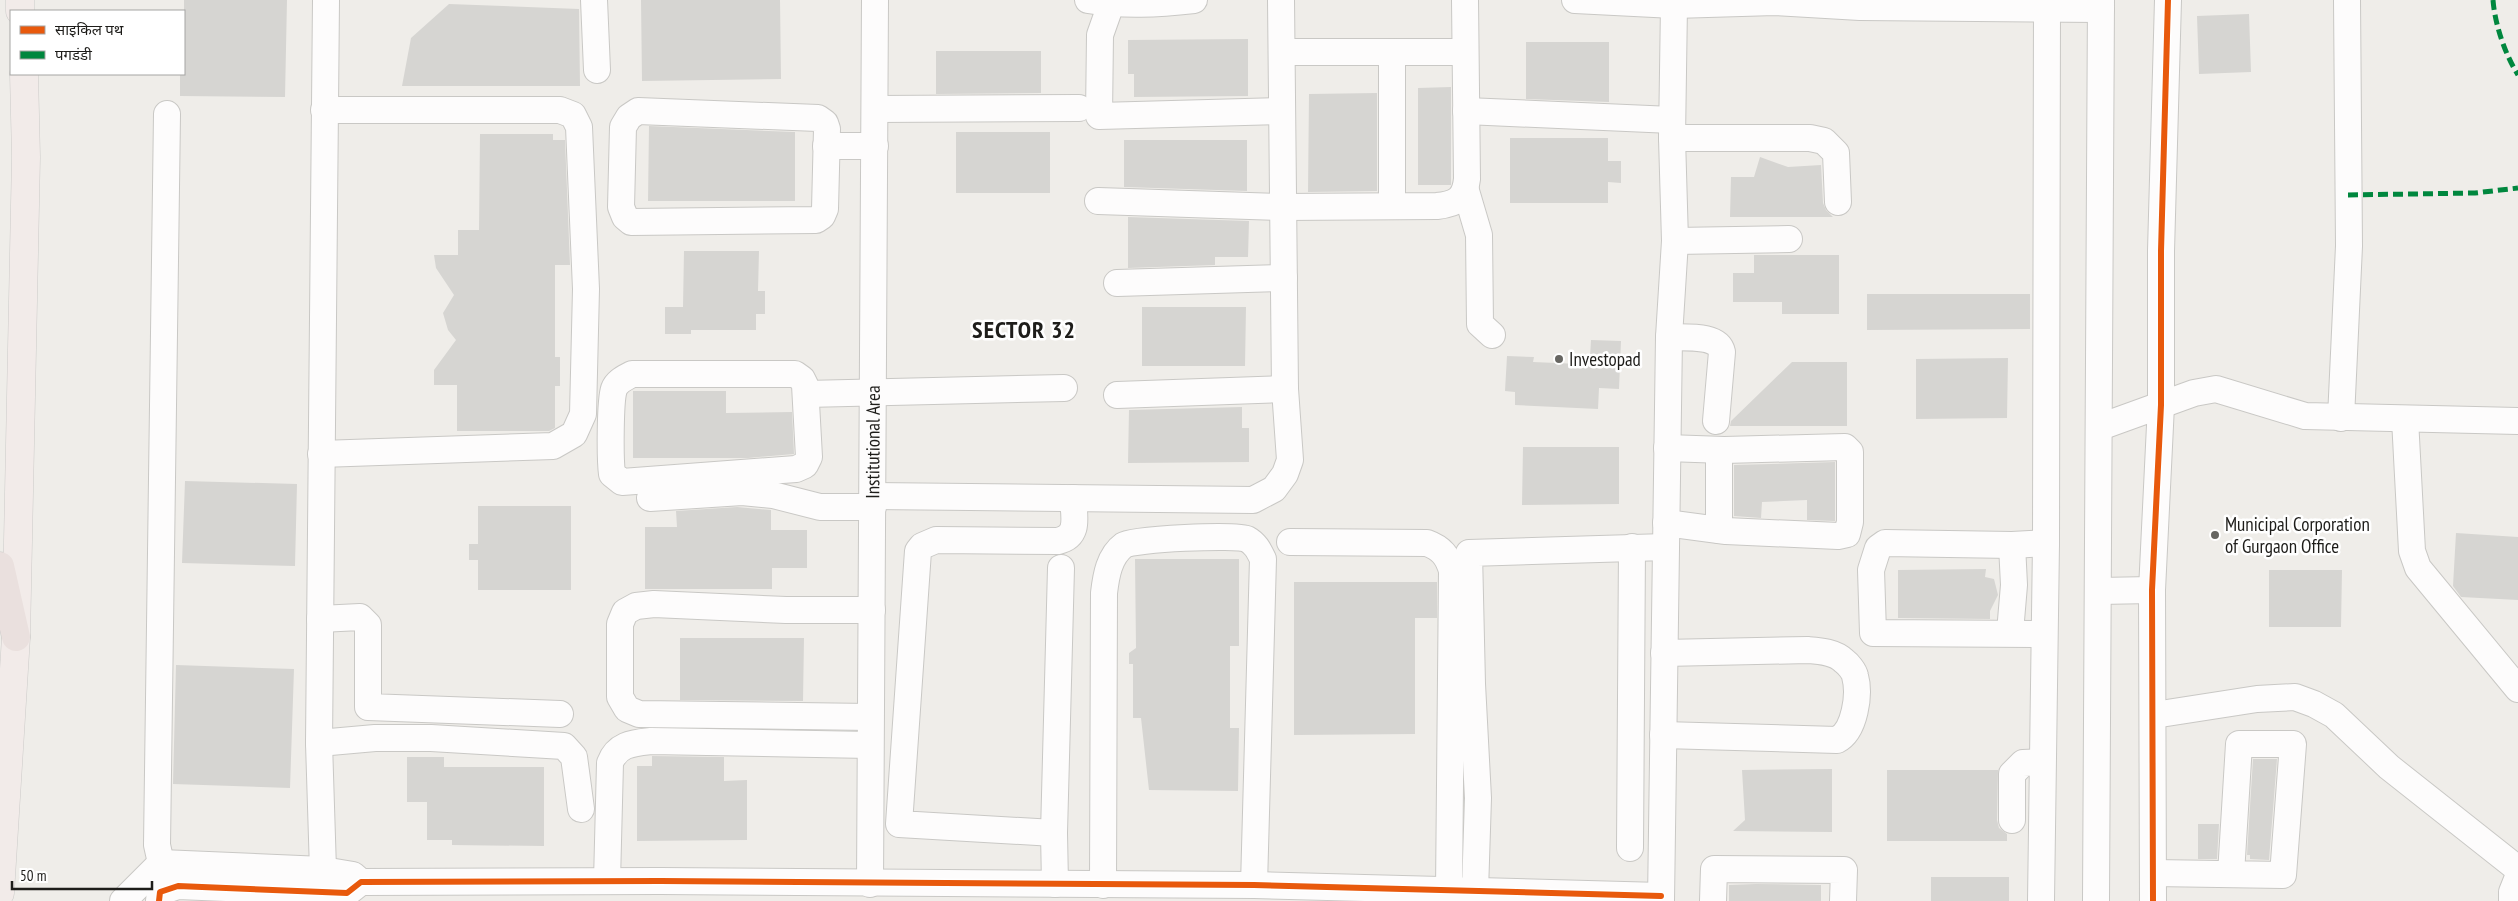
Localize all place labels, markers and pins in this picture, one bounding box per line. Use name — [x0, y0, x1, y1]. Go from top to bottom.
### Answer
place label: Investopad — [1569, 347, 1641, 371]
marker: Investopad — [1553, 353, 1565, 365]
place label: Municipal Corporation of Gurgaon Office — [2225, 512, 2370, 558]
marker: Municipal Corporation of Gurgaon Office — [2209, 529, 2221, 541]

